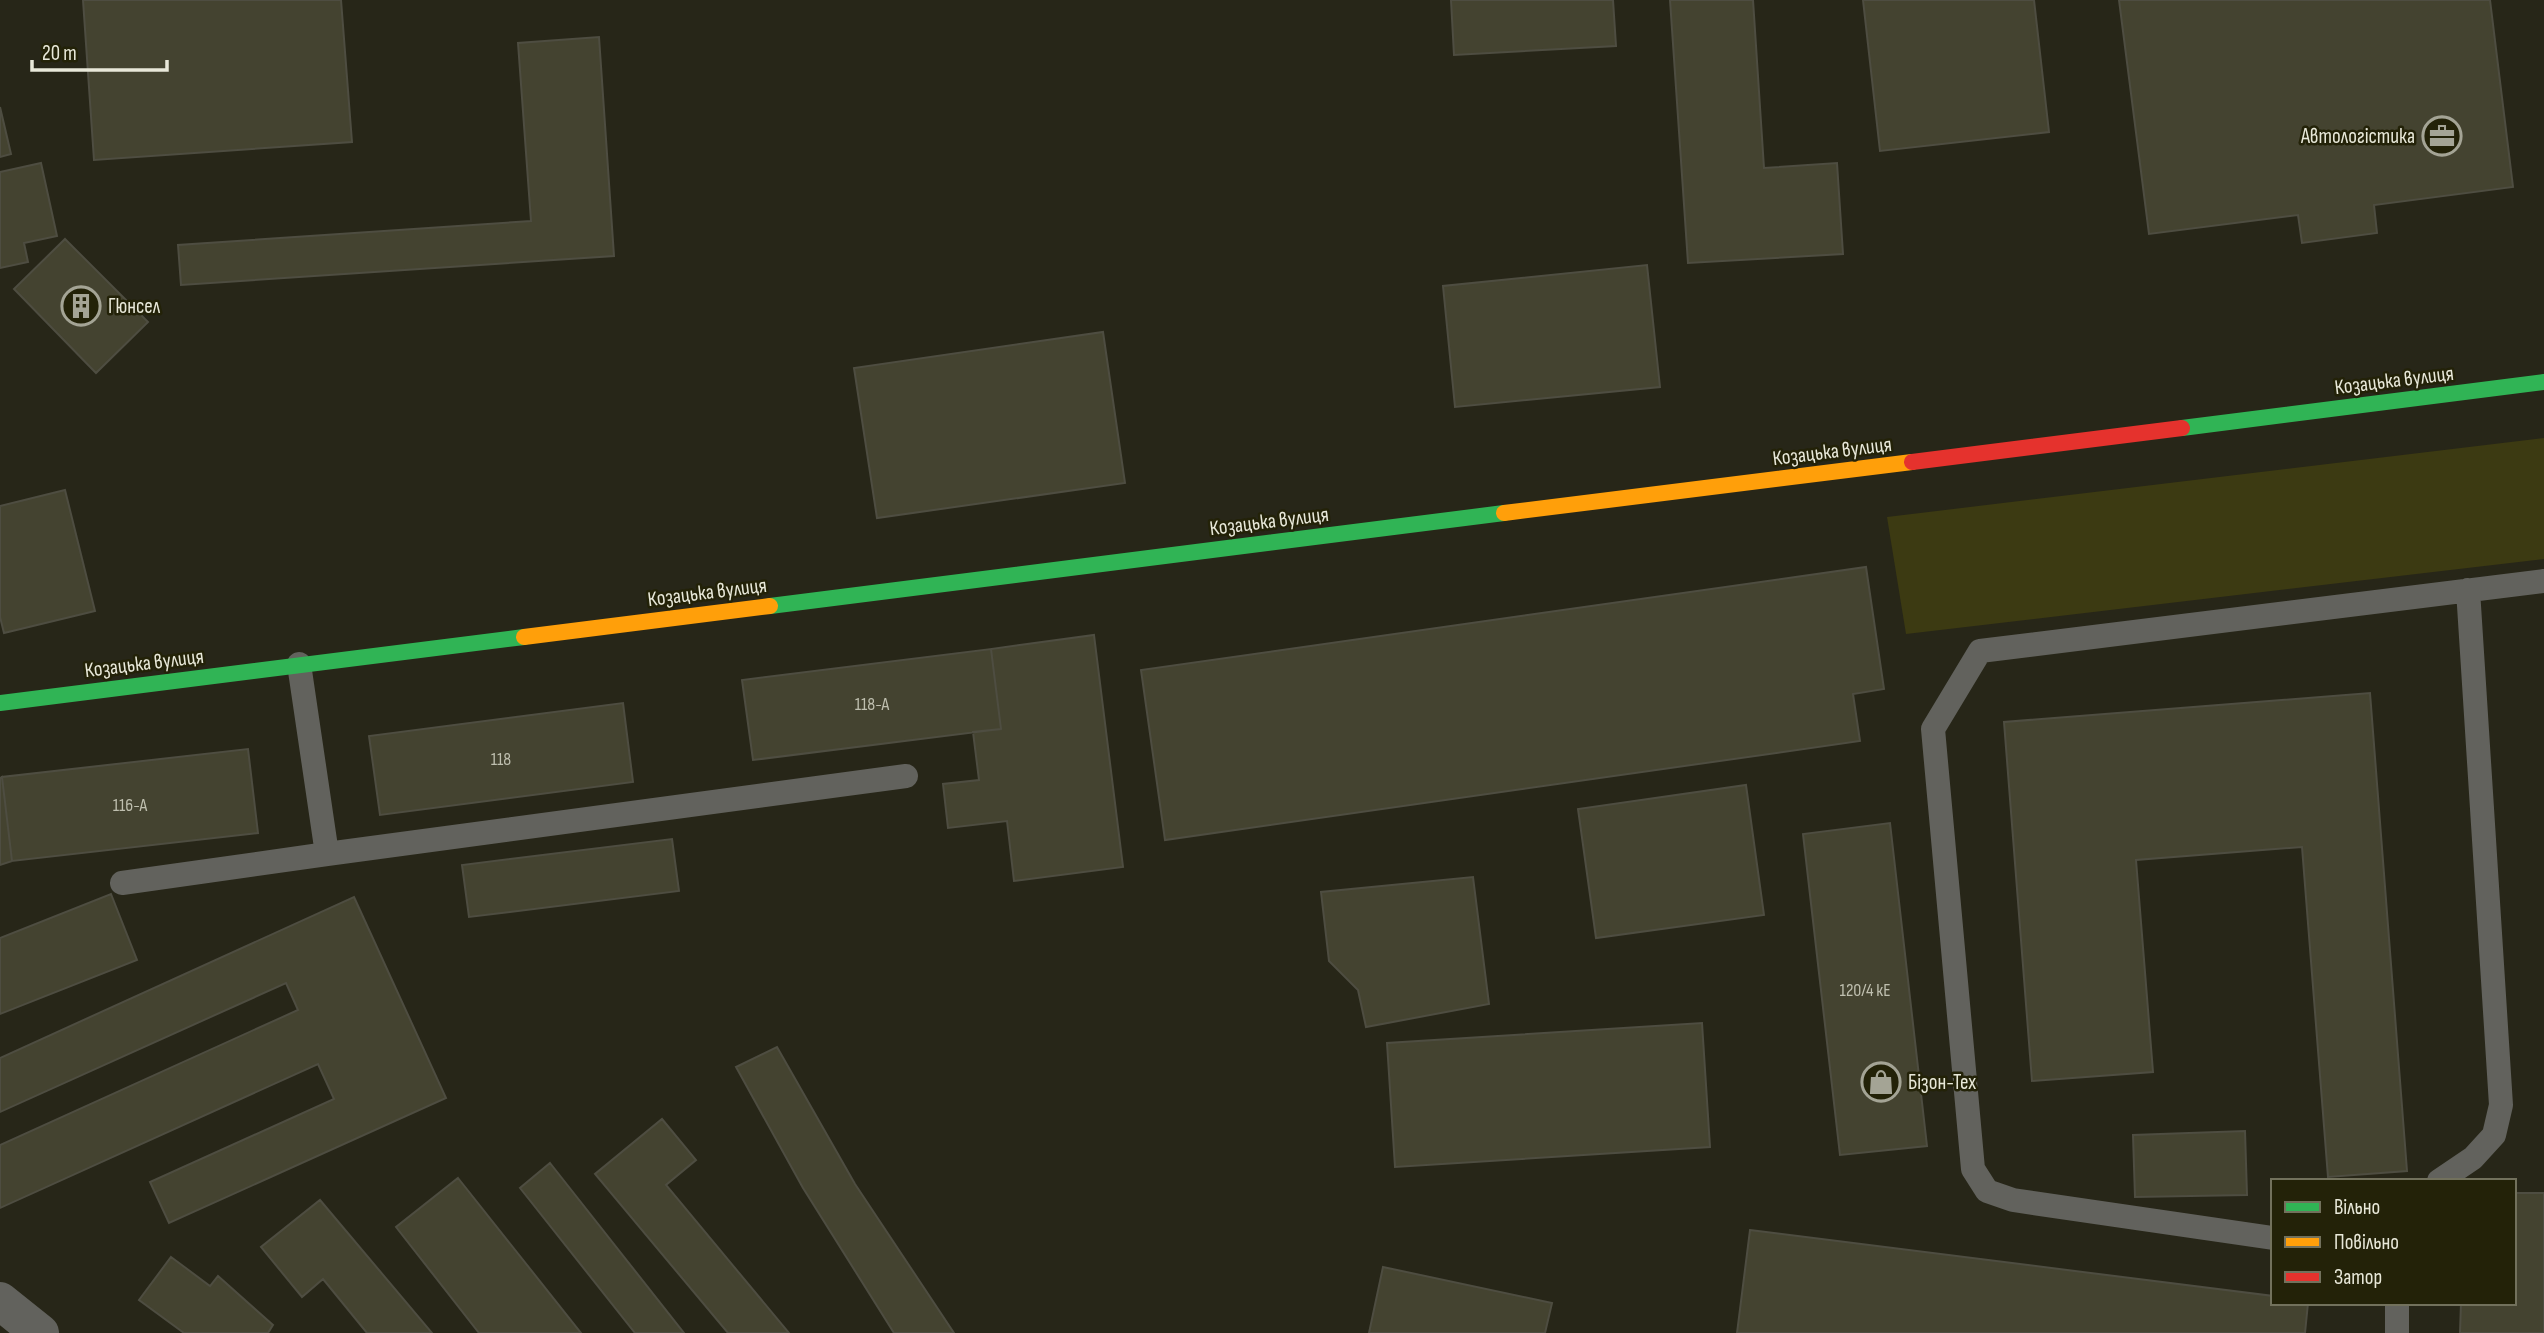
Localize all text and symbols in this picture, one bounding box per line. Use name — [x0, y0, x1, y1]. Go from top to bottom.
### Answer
scale bar — [32, 28, 166, 72]
text: 20 m — [42, 41, 77, 66]
office icon: Автологістика — [2421, 115, 2463, 157]
place label: Автологістика — [2300, 124, 2415, 149]
building icon: Гюнсел — [60, 285, 102, 327]
place label: Гюнсел — [108, 294, 161, 319]
street label: Козацька вулиця — [2333, 361, 2455, 400]
street label: Козацька вулиця — [1771, 432, 1893, 471]
street label: Козацька вулиця — [1208, 502, 1330, 541]
street label: Козацька вулиця — [646, 573, 768, 612]
street label: Козацька вулиця — [83, 644, 205, 683]
house number: 118-А — [855, 694, 890, 715]
house number: 118 — [491, 749, 511, 770]
house number: 116-А — [113, 795, 148, 816]
house number: 120/4 кЕ — [1839, 980, 1891, 1001]
shop icon: Бізон-Тех — [1860, 1061, 1902, 1103]
place label: Бізон-Тех — [1908, 1070, 1976, 1095]
legend — [2271, 1179, 2516, 1305]
text: Вільно — [2334, 1195, 2380, 1220]
text: Повільно — [2334, 1230, 2399, 1255]
text: Затор — [2334, 1265, 2382, 1290]

